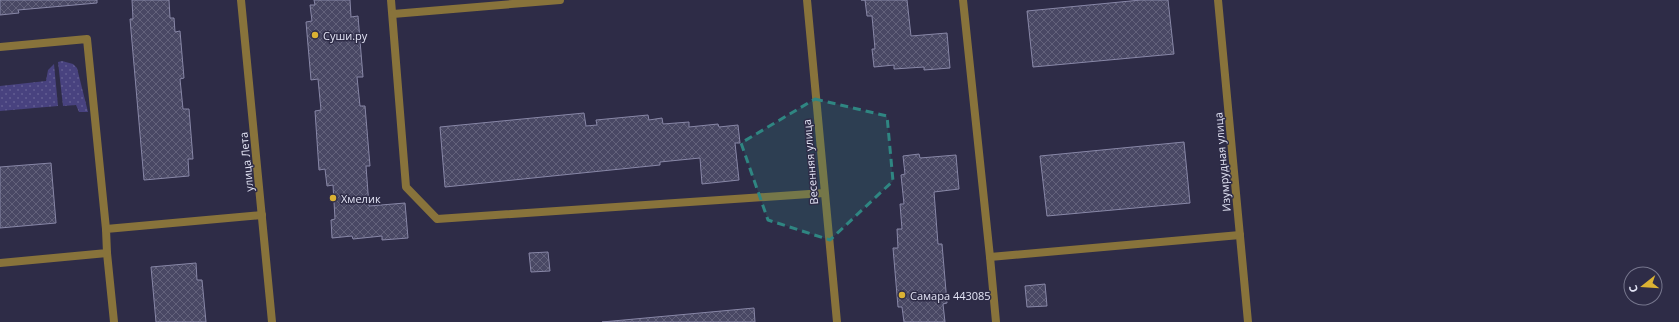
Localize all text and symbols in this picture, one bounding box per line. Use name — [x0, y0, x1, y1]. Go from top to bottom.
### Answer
place label: Суши.ру — [323, 28, 368, 43]
marker: Суши.ру — [310, 30, 320, 40]
street label: Изумрудная улица — [1210, 112, 1234, 212]
street label: Весенняя улица — [799, 119, 821, 205]
street label: улица Лета — [235, 131, 257, 193]
place label: Хмелик — [341, 191, 381, 206]
marker: Хмелик — [328, 193, 338, 203]
north arrow — [1623, 266, 1663, 306]
text: С — [1625, 284, 1641, 295]
place label: Самара 443085 — [910, 288, 991, 303]
marker: Самара 443085 — [897, 290, 907, 300]

